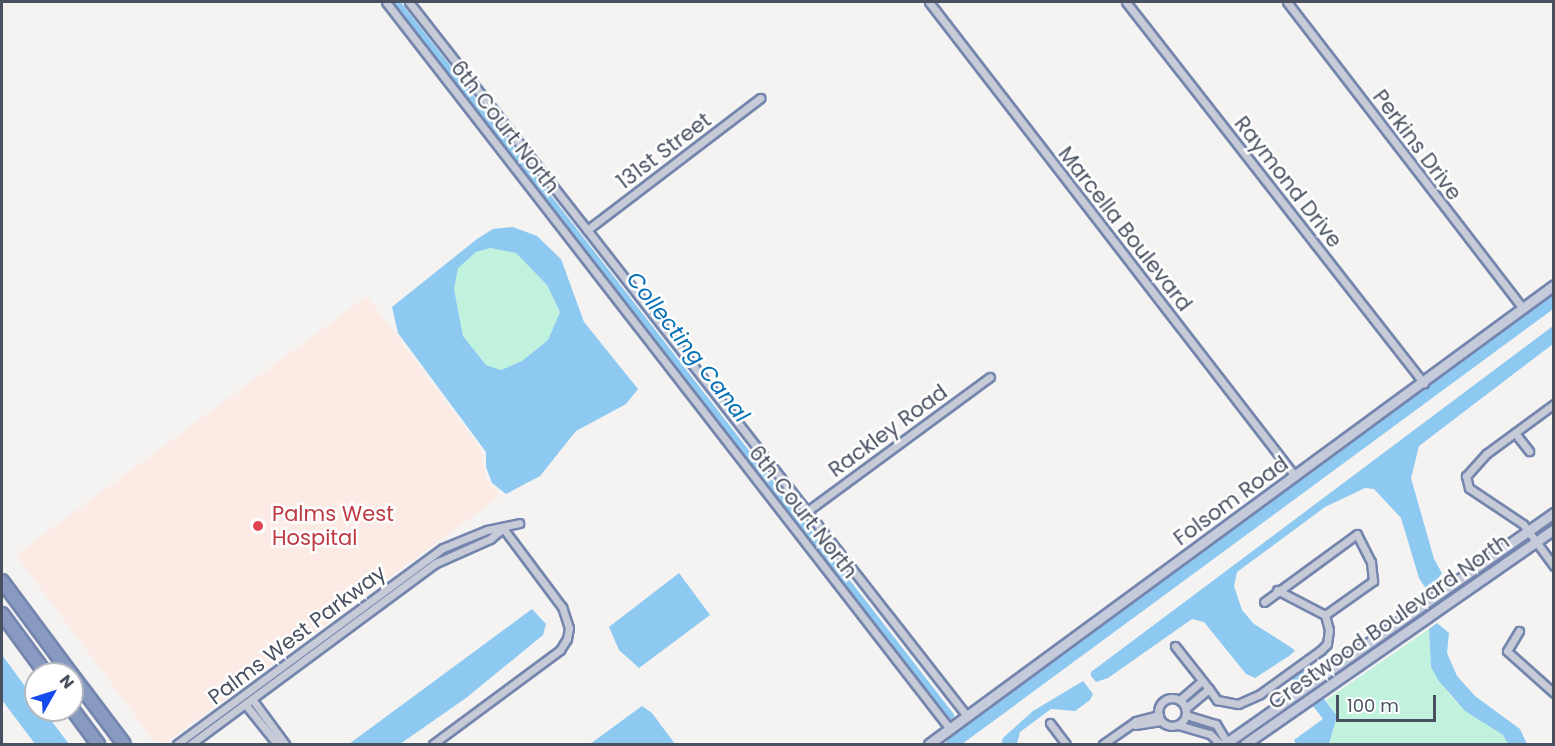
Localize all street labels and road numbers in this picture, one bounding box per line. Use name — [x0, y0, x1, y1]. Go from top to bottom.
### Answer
street label: 6th Court North — [445, 56, 565, 198]
street label: Perkins Drive — [1367, 85, 1467, 205]
street label: 131st Street — [612, 107, 716, 195]
street label: Raymond Drive — [1229, 111, 1347, 253]
street label: Marcella Boulevard — [1053, 142, 1197, 316]
street label: Rackley Road — [824, 379, 952, 483]
street label: 6th Court North — [743, 441, 863, 583]
street label: Folsom Road — [1169, 451, 1293, 551]
street label: Crestwood Boulevard North — [1264, 529, 1514, 715]
street label: Palms West Parkway — [203, 560, 391, 710]

